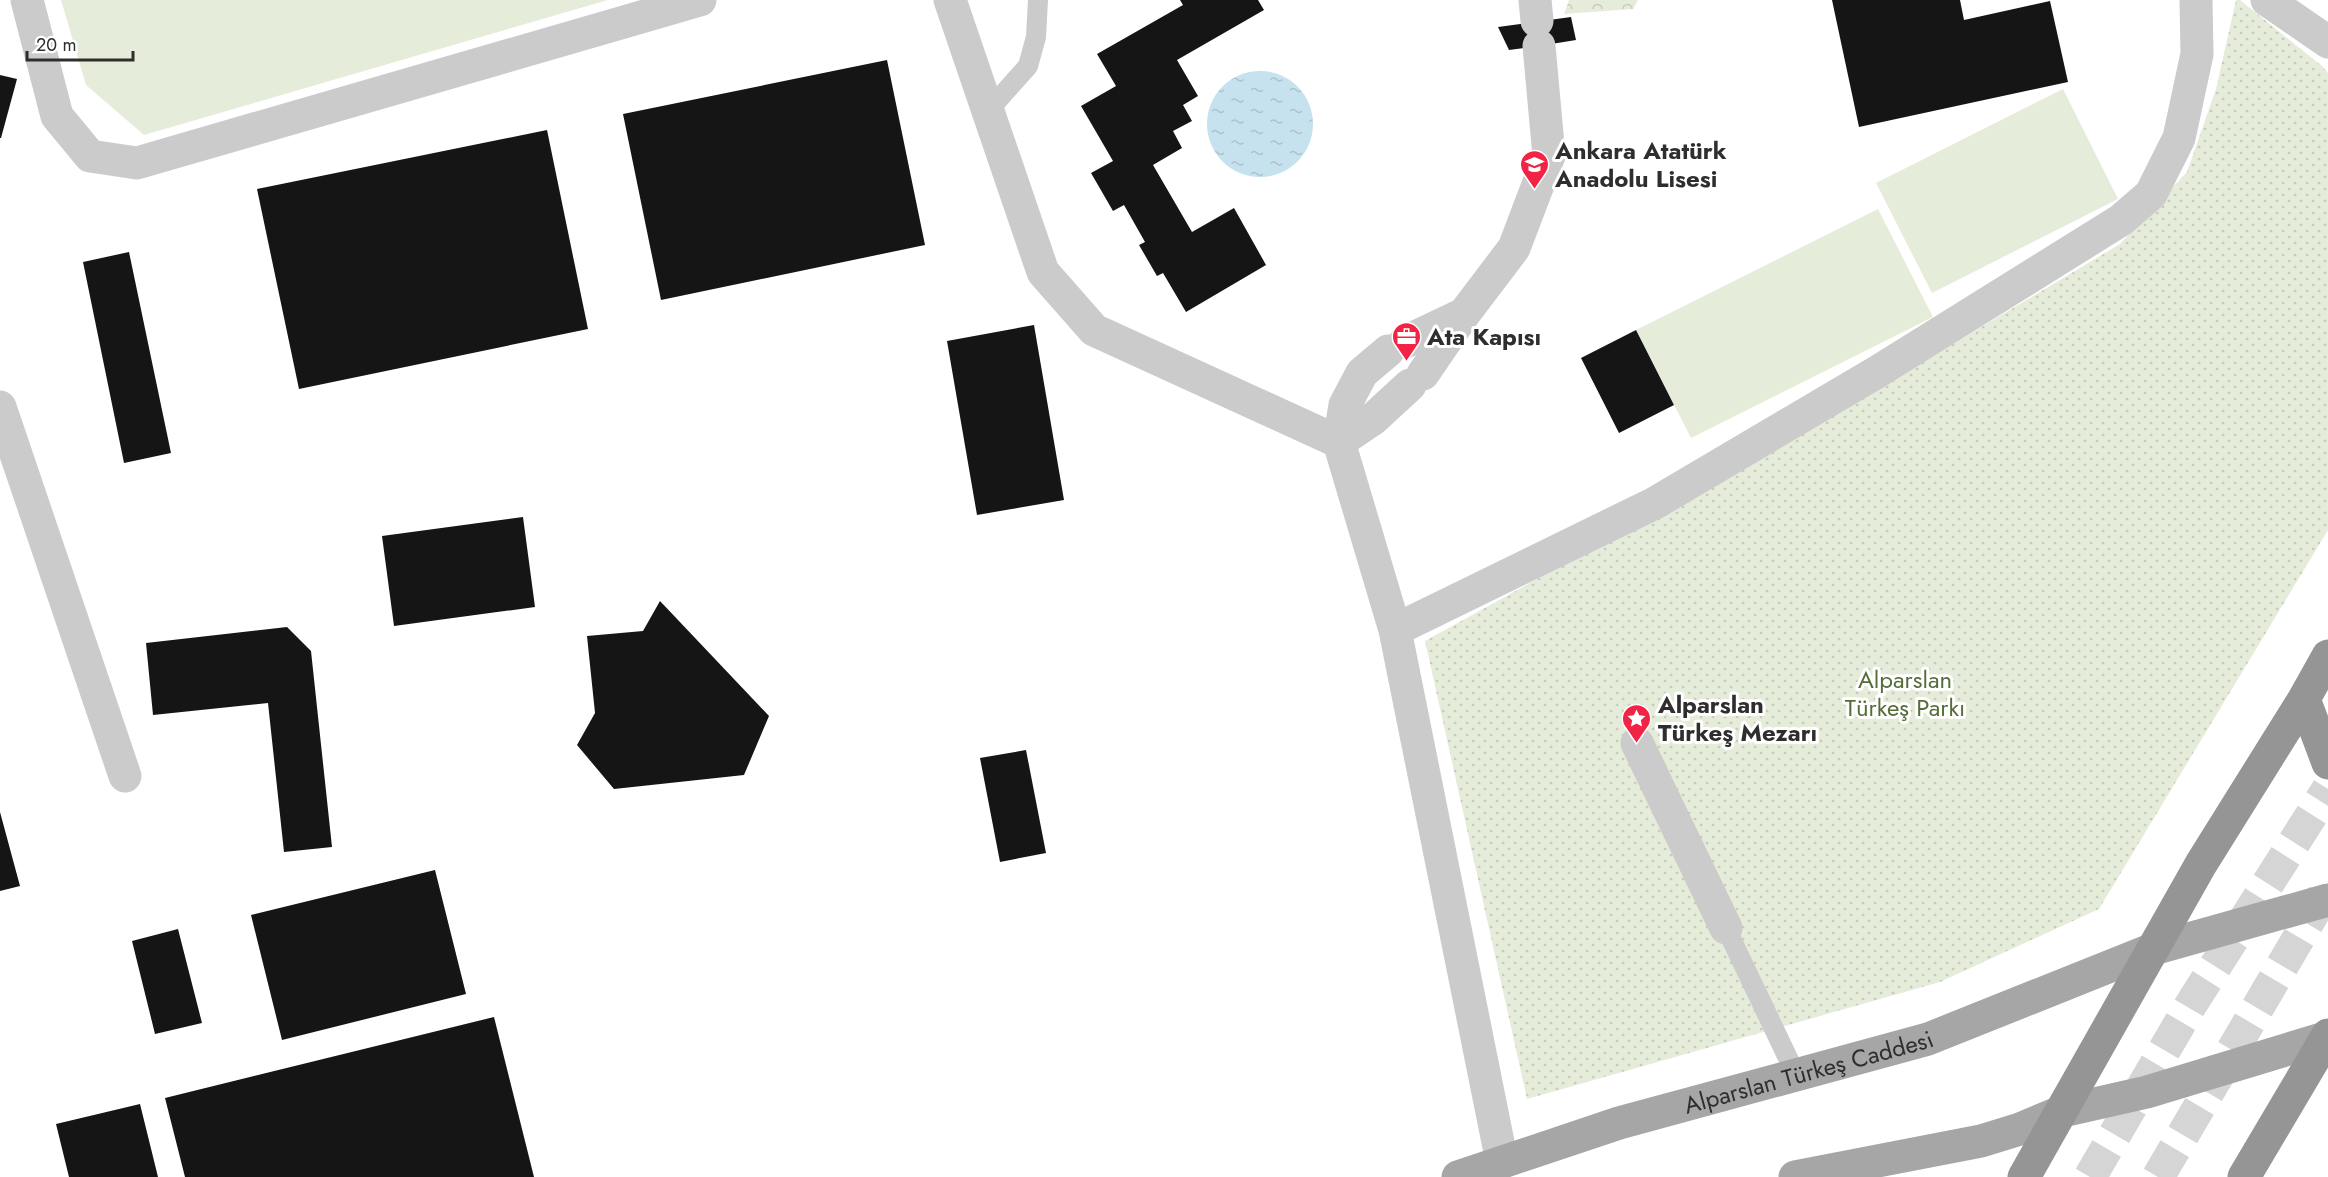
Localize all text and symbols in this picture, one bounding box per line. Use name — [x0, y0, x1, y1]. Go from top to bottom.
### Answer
scale bar — [27, 24, 134, 62]
text: 20 m — [36, 32, 76, 58]
place label: Ankara Atatürk Anadolu Lisesi — [1554, 133, 1727, 196]
school or university icon: Ankara Atatürk Anadolu Lisesi — [1518, 148, 1550, 190]
place label: Ata Kapısı — [1426, 319, 1541, 354]
office icon: Ata Kapısı — [1390, 320, 1422, 362]
park label: Alparslan Türkeş Parkı — [1845, 662, 1965, 725]
place label: Alparslan Türkeş Mezarı — [1657, 687, 1817, 750]
place icon: Alparslan Türkeş Mezarı — [1621, 702, 1653, 744]
street label: Alparslan Türkeş Caddesi — [1680, 1021, 1938, 1122]

